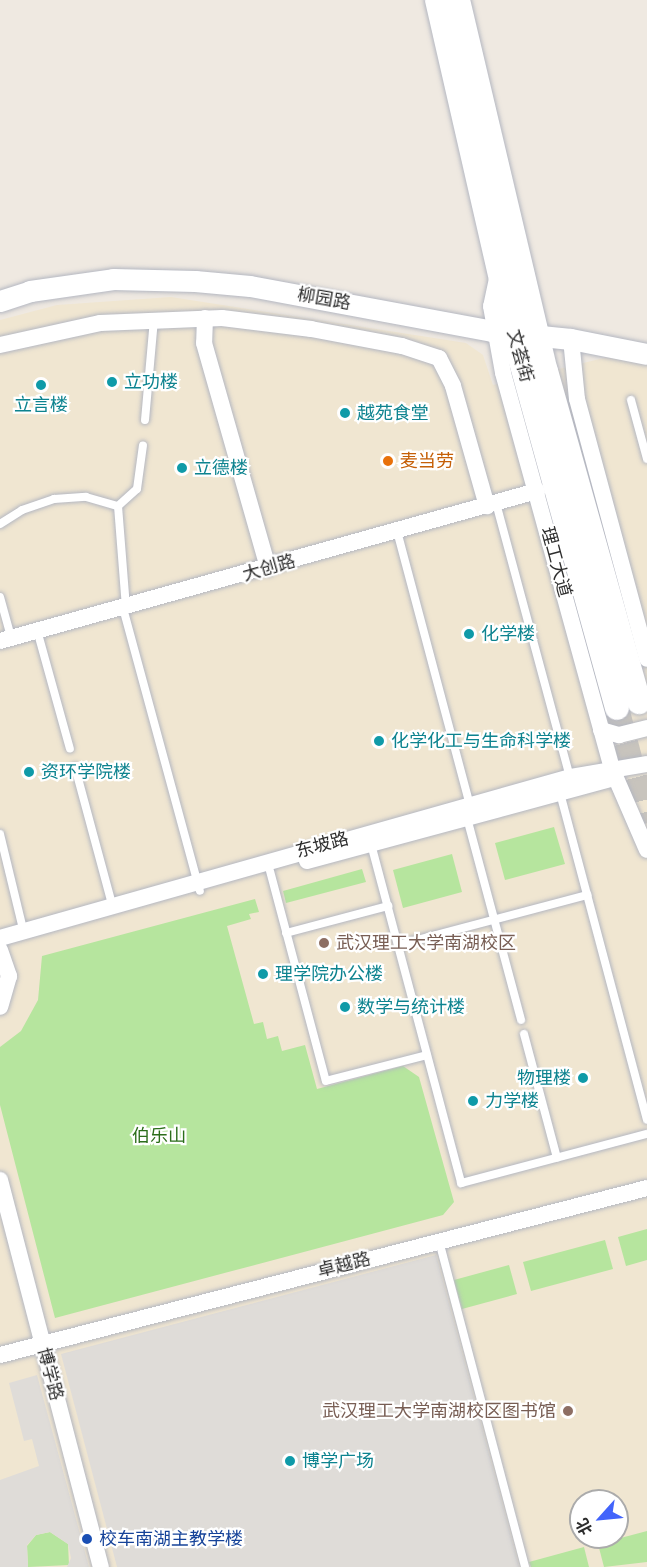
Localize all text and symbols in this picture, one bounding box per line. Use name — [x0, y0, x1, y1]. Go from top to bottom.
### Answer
street label: 柳园路 — [296, 284, 352, 314]
street label: 文荟街 — [503, 327, 537, 385]
place label: 立功楼 — [124, 371, 178, 393]
marker: 立功楼 — [105, 375, 119, 389]
marker: 立言楼 — [34, 378, 48, 392]
place label: 立言楼 — [14, 394, 68, 416]
place label: 越苑食堂 — [357, 402, 429, 424]
marker: 越苑食堂 — [338, 406, 352, 420]
place label: 麦当劳 — [400, 450, 454, 472]
marker: 麦当劳 — [381, 454, 395, 468]
place label: 立德楼 — [194, 457, 248, 479]
marker: 立德楼 — [175, 461, 189, 475]
street label: 理工大道 — [536, 524, 576, 600]
street label: 大创路 — [240, 550, 298, 586]
place label: 化学楼 — [481, 623, 535, 645]
marker: 化学楼 — [462, 627, 476, 641]
place label: 化学化工与生命科学楼 — [391, 730, 571, 752]
marker: 化学化工与生命科学楼 — [372, 734, 386, 748]
place label: 资环学院楼 — [41, 761, 131, 783]
marker: 资环学院楼 — [22, 765, 36, 779]
street label: 东坡路 — [293, 828, 351, 862]
place label: 武汉理工大学南湖校区 — [336, 932, 516, 954]
marker: 武汉理工大学南湖校区 — [317, 936, 331, 950]
place label: 理学院办公楼 — [275, 963, 383, 985]
marker: 理学院办公楼 — [256, 967, 270, 981]
place label: 数学与统计楼 — [357, 996, 465, 1018]
marker: 数学与统计楼 — [338, 1000, 352, 1014]
place label: 物理楼 — [517, 1067, 571, 1089]
marker: 物理楼 — [576, 1071, 590, 1085]
place label: 力学楼 — [485, 1090, 539, 1112]
marker: 力学楼 — [466, 1094, 480, 1108]
park label: 伯乐山 — [132, 1125, 186, 1147]
street label: 卓越路 — [315, 1248, 373, 1282]
street label: 博学路 — [33, 1345, 67, 1403]
place label: 武汉理工大学南湖校区图书馆 — [322, 1400, 556, 1422]
marker: 武汉理工大学南湖校区图书馆 — [561, 1404, 575, 1418]
place label: 博学广场 — [302, 1450, 374, 1472]
marker: 博学广场 — [283, 1454, 297, 1468]
north arrow — [569, 1489, 629, 1549]
text: 北 — [572, 1515, 597, 1538]
place label: 校车南湖主教学楼 — [99, 1528, 243, 1550]
marker: 校车南湖主教学楼 — [80, 1532, 94, 1546]

